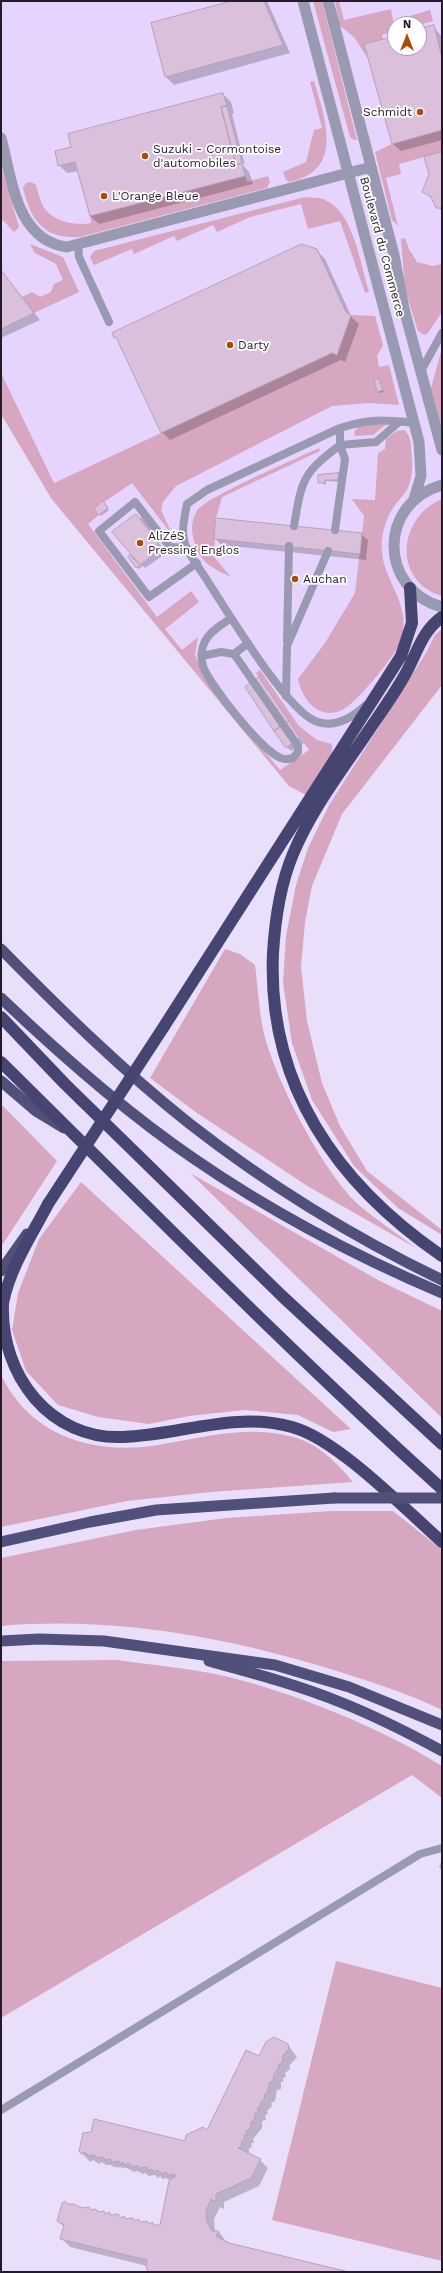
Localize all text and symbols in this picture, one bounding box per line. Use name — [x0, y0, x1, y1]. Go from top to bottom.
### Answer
north arrow — [387, 16, 427, 56]
text: N — [403, 18, 411, 31]
place label: Schmidt — [363, 105, 412, 119]
marker: Schmidt — [415, 107, 425, 117]
place label: Suzuki - Cormontoise d'automobiles — [153, 142, 281, 170]
marker: Suzuki - Cormontoise d'automobiles — [140, 151, 150, 161]
street label: Boulevard du Commerce — [356, 175, 408, 319]
place label: L'Orange Bleue — [112, 189, 199, 203]
marker: L'Orange Bleue — [99, 191, 109, 201]
place label: Darty — [238, 338, 269, 352]
marker: Darty — [225, 340, 235, 350]
place label: AliZéS Pressing Englos — [148, 529, 239, 557]
marker: AliZéS Pressing Englos — [135, 538, 145, 548]
place label: Auchan — [303, 572, 347, 586]
marker: Auchan — [290, 574, 300, 584]

